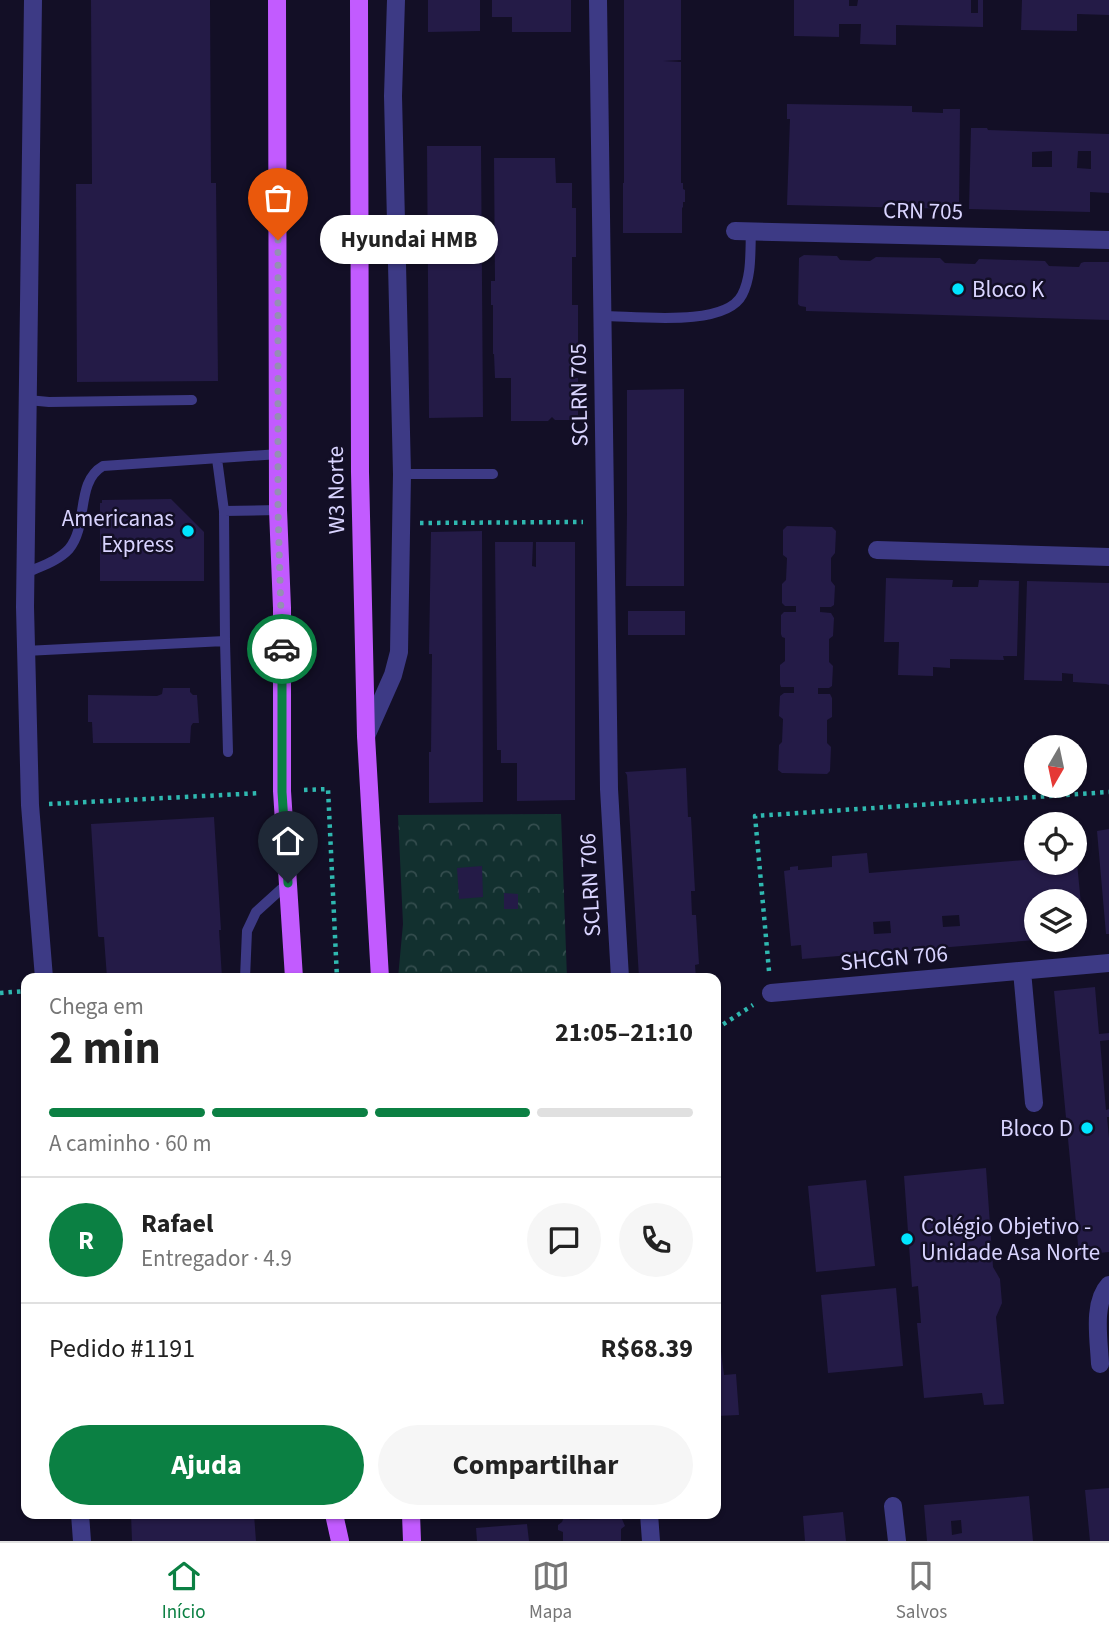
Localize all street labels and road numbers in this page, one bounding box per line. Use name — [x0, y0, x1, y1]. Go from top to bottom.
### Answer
street label: CRN 705 — [883, 194, 963, 228]
street label: SCLRN 705 — [562, 343, 596, 447]
street label: W3 Norte — [319, 446, 353, 534]
street label: SCLRN 706 — [571, 832, 609, 938]
street label: SHCGN 706 — [839, 937, 949, 979]

